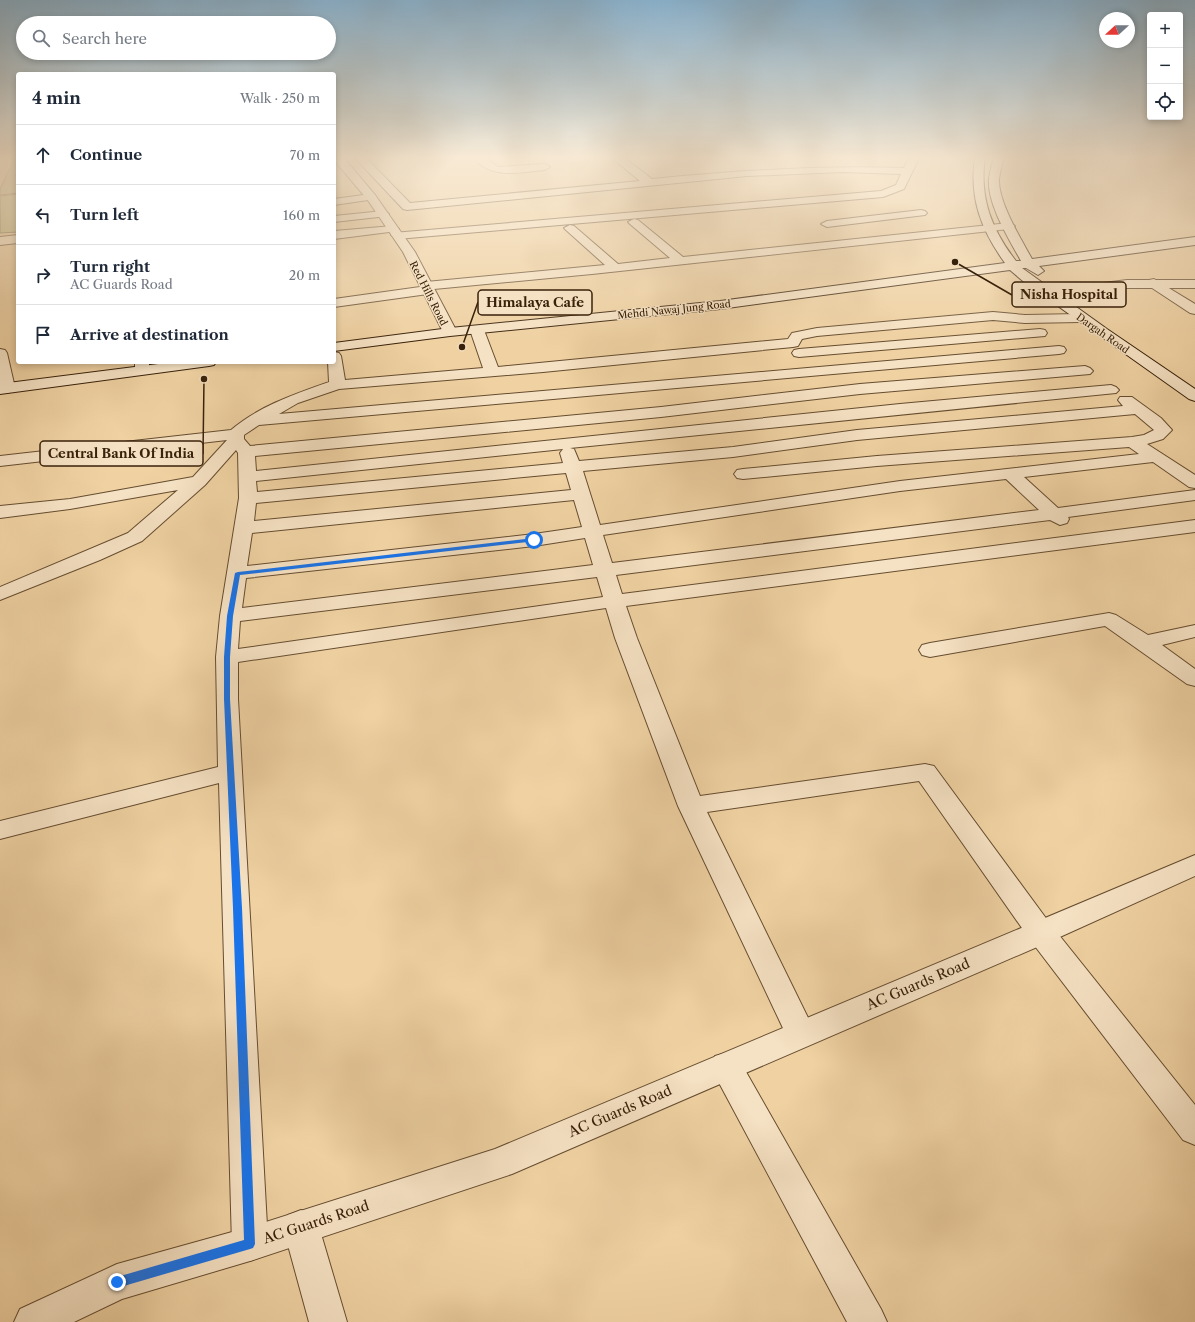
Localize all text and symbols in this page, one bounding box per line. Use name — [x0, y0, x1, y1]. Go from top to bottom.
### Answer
north arrow — [1099, 12, 1135, 48]
map controls — [1147, 12, 1183, 120]
button: + — [1147, 12, 1183, 48]
search box — [16, 16, 336, 60]
icon: search — [30, 27, 52, 49]
text: Search here — [62, 29, 147, 48]
button: − — [1147, 48, 1183, 84]
button: locate — [1147, 84, 1183, 120]
text: 4 min — [32, 88, 81, 108]
text: Walk · 250 m — [240, 90, 320, 106]
icon: ahead — [32, 144, 54, 166]
text: Continue — [70, 145, 142, 164]
text: 70 m — [290, 147, 320, 163]
icon: left — [32, 204, 54, 226]
text: Turn left — [70, 205, 139, 224]
text: 160 m — [283, 207, 320, 223]
text: Turn right — [70, 257, 150, 276]
street label: Red Hills Road — [407, 259, 450, 328]
icon: right — [32, 264, 54, 286]
text: 20 m — [289, 267, 320, 283]
text: AC Guards Road — [70, 276, 173, 292]
callout: Nisha Hospital — [1012, 282, 1126, 307]
text: Nisha Hospital — [1020, 286, 1118, 302]
callout: Himalaya Cafe — [478, 290, 592, 315]
text: Himalaya Cafe — [486, 294, 584, 310]
street label: Mehdi Nawaj Jung Road — [617, 297, 731, 322]
street label: Dargah Road — [1074, 310, 1132, 356]
icon: arrive — [32, 324, 54, 346]
text: Arrive at destination — [70, 325, 229, 344]
callout: Central Bank Of India — [40, 441, 203, 466]
text: Central Bank Of India — [48, 445, 195, 461]
route start — [525, 531, 543, 549]
street label: AC Guards Road — [863, 954, 973, 1014]
street label: AC Guards Road — [565, 1081, 675, 1141]
street label: AC Guards Road — [260, 1196, 372, 1248]
route end — [108, 1273, 126, 1291]

